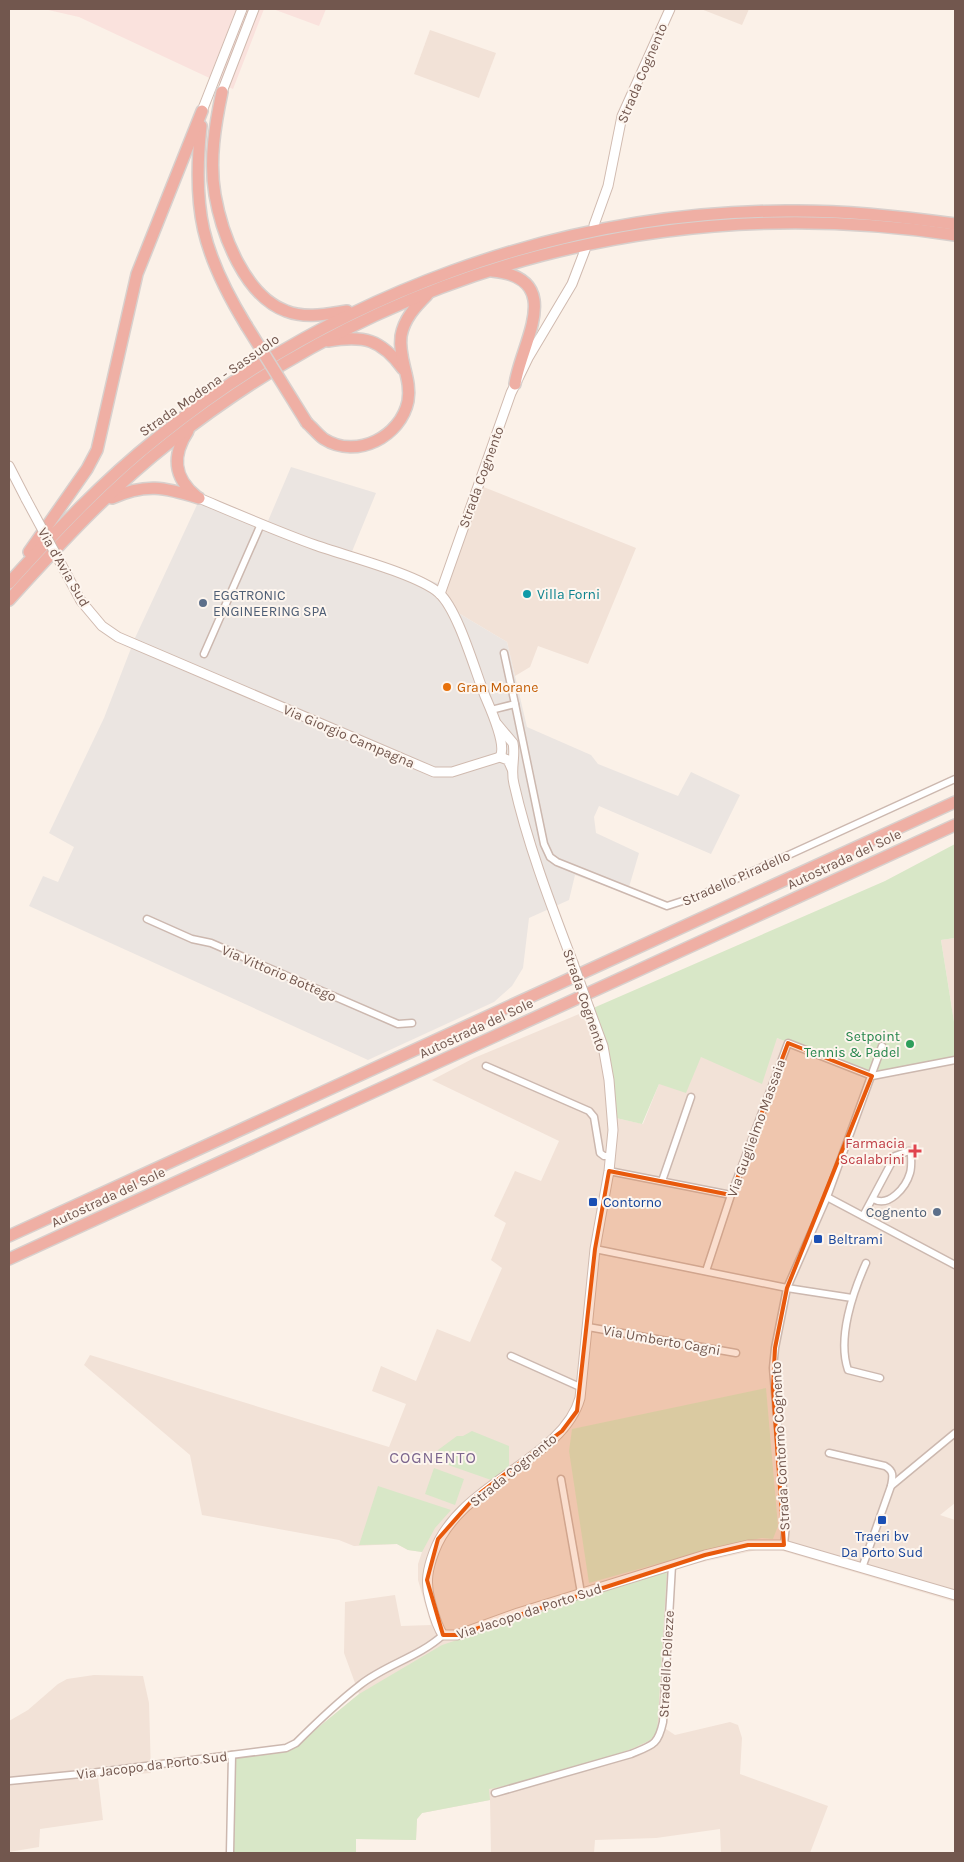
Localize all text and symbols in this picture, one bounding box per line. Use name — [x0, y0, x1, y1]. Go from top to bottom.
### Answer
street label: Strada Cognento — [614, 21, 671, 126]
street label: Strada Modena - Sassuolo — [136, 331, 283, 440]
street label: Strada Cognento — [455, 424, 508, 530]
street label: Via d'Avia Sud — [34, 525, 93, 610]
place label: Villa Forni — [537, 586, 600, 603]
place label: EGGTRONIC ENGINEERING SPA — [213, 587, 327, 620]
marker: Villa Forni — [521, 588, 533, 600]
marker: EGGTRONIC ENGINEERING SPA — [197, 597, 209, 609]
place label: Gran Morane — [457, 679, 538, 696]
marker: Gran Morane — [441, 681, 453, 693]
street label: Via Giorgio Campagna — [281, 701, 417, 772]
street label: Autostrada del Sole — [784, 826, 904, 893]
street label: Stradello Piradello — [680, 847, 793, 910]
street label: Via Vittorio Bottego — [219, 942, 339, 1005]
street label: Strada Cognento — [559, 947, 610, 1054]
street label: Autostrada del Sole — [416, 995, 536, 1062]
place label: Setpoint Tennis & Padel — [804, 1028, 900, 1061]
marker: Setpoint Tennis & Padel — [904, 1038, 916, 1050]
street label: Via Guglielmo Massaia — [724, 1057, 789, 1199]
place label: Farmacia Scalabrini — [840, 1135, 905, 1168]
marker: Farmacia Scalabrini — [909, 1145, 921, 1157]
street label: Autostrada del Sole — [48, 1164, 168, 1231]
place label: Contorno — [603, 1194, 662, 1211]
marker: Contorno — [587, 1196, 599, 1208]
place label: Cognento — [866, 1204, 927, 1221]
marker: Cognento — [931, 1206, 943, 1218]
place label: Beltrami — [828, 1231, 883, 1248]
marker: Beltrami — [812, 1233, 824, 1245]
street label: Via Umberto Cagni — [602, 1322, 722, 1359]
street label: Strada Contorno Cognento — [768, 1361, 793, 1531]
street label: Strada Cognento — [466, 1430, 560, 1511]
district label: COGNENTO — [389, 1448, 477, 1467]
marker: Traeri bv Da Porto Sud — [876, 1514, 888, 1526]
place label: Traeri bv Da Porto Sud — [841, 1528, 923, 1561]
street label: Via Jacopo da Porto Sud — [454, 1580, 604, 1643]
street label: Stradello Polezze — [655, 1610, 678, 1718]
street label: Via Jacopo da Porto Sud — [76, 1748, 228, 1783]

